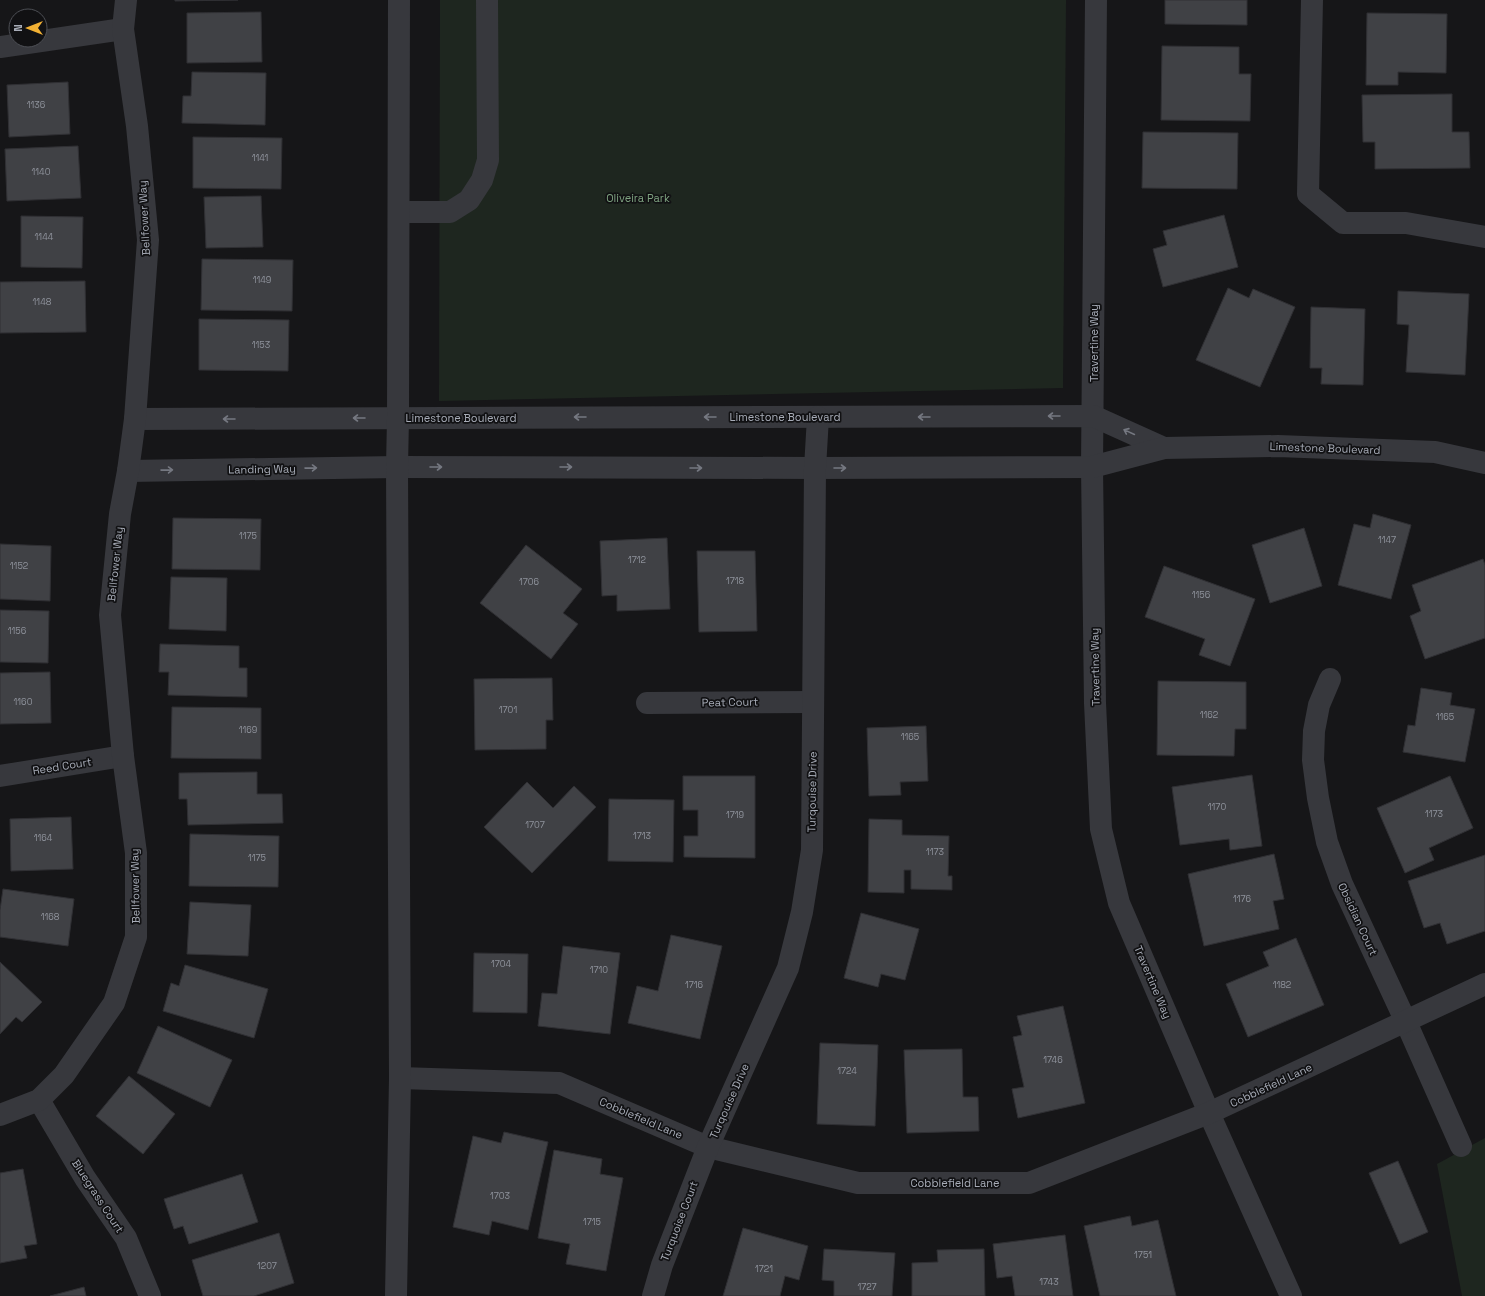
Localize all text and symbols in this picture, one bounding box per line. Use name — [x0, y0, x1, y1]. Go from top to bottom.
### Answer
north arrow — [8, 8, 48, 48]
text: N — [11, 24, 25, 32]
house number: 1136 — [27, 99, 46, 111]
house number: 1141 — [252, 152, 269, 164]
house number: 1140 — [32, 166, 51, 178]
street label: Bellfower Way — [135, 180, 153, 256]
park label: Oliveira Park — [606, 191, 670, 205]
house number: 1144 — [35, 231, 54, 243]
house number: 1149 — [253, 274, 271, 286]
house number: 1148 — [33, 296, 52, 308]
street label: Travertine Way — [1087, 304, 1101, 382]
house number: 1153 — [252, 339, 270, 351]
street label: Limestone Boulevard — [730, 410, 841, 424]
street label: Limestone Boulevard — [406, 411, 517, 425]
one-way arrow — [1048, 412, 1061, 420]
one-way arrow — [574, 413, 587, 421]
one-way arrow — [704, 413, 717, 421]
one-way arrow — [918, 413, 931, 421]
one-way arrow — [353, 414, 366, 422]
one-way arrow — [223, 415, 236, 423]
one-way arrow — [1123, 428, 1135, 435]
street label: Limestone Boulevard — [1269, 439, 1381, 457]
street label: Landing Way — [228, 461, 296, 477]
one-way arrow — [429, 463, 442, 471]
one-way arrow — [559, 463, 572, 471]
one-way arrow — [304, 464, 317, 472]
one-way arrow — [689, 464, 702, 472]
one-way arrow — [833, 464, 846, 472]
one-way arrow — [160, 466, 173, 474]
street label: Bellfower Way — [104, 526, 126, 602]
house number: 1175 — [239, 530, 257, 542]
house number: 1147 — [1378, 534, 1396, 546]
house number: 1712 — [628, 554, 646, 566]
house number: 1152 — [10, 560, 28, 572]
house number: 1718 — [726, 575, 744, 587]
house number: 1706 — [519, 576, 540, 588]
house number: 1156 — [1192, 589, 1211, 601]
house number: 1156 — [8, 625, 27, 637]
street label: Travertine Way — [1087, 628, 1103, 706]
street label: Peat Court — [702, 695, 758, 709]
house number: 1160 — [14, 696, 33, 708]
house number: 1701 — [499, 704, 517, 716]
house number: 1162 — [1200, 709, 1218, 721]
house number: 1165 — [1436, 711, 1454, 723]
house number: 1169 — [239, 724, 257, 736]
house number: 1165 — [901, 731, 919, 743]
street label: Turqouise Drive — [804, 751, 820, 833]
street label: Reed Court — [31, 754, 93, 778]
house number: 1170 — [1208, 801, 1226, 813]
house number: 1173 — [1425, 808, 1443, 820]
house number: 1719 — [726, 809, 744, 821]
house number: 1707 — [525, 819, 545, 831]
house number: 1713 — [633, 830, 651, 842]
house number: 1164 — [34, 832, 53, 844]
house number: 1173 — [926, 846, 944, 858]
street label: Bellfower Way — [127, 848, 143, 924]
house number: 1175 — [248, 852, 266, 864]
street label: Obsidian Court — [1335, 881, 1381, 957]
house number: 1176 — [1233, 893, 1252, 905]
house number: 1168 — [41, 911, 60, 923]
street label: Travertine Way — [1131, 943, 1175, 1021]
house number: 1704 — [491, 958, 511, 970]
house number: 1710 — [590, 964, 608, 976]
house number: 1716 — [685, 979, 703, 991]
house number: 1182 — [1273, 979, 1291, 991]
house number: 1746 — [1043, 1054, 1063, 1066]
street label: Cobblefield Lane — [1228, 1060, 1314, 1110]
street label: Turqouise Drive — [706, 1061, 752, 1141]
house number: 1724 — [837, 1065, 857, 1077]
street label: Cobblefield Lane — [597, 1094, 685, 1142]
street label: Bluegrass Court — [69, 1157, 127, 1235]
street label: Cobblefield Lane — [910, 1176, 1000, 1190]
street label: Turquoise Court — [657, 1179, 701, 1263]
house number: 1703 — [490, 1190, 510, 1202]
house number: 1715 — [583, 1216, 601, 1228]
house number: 1751 — [1134, 1249, 1152, 1261]
house number: 1207 — [257, 1260, 277, 1272]
house number: 1721 — [755, 1263, 773, 1275]
house number: 1743 — [1039, 1276, 1059, 1288]
house number: 1727 — [857, 1281, 877, 1293]

